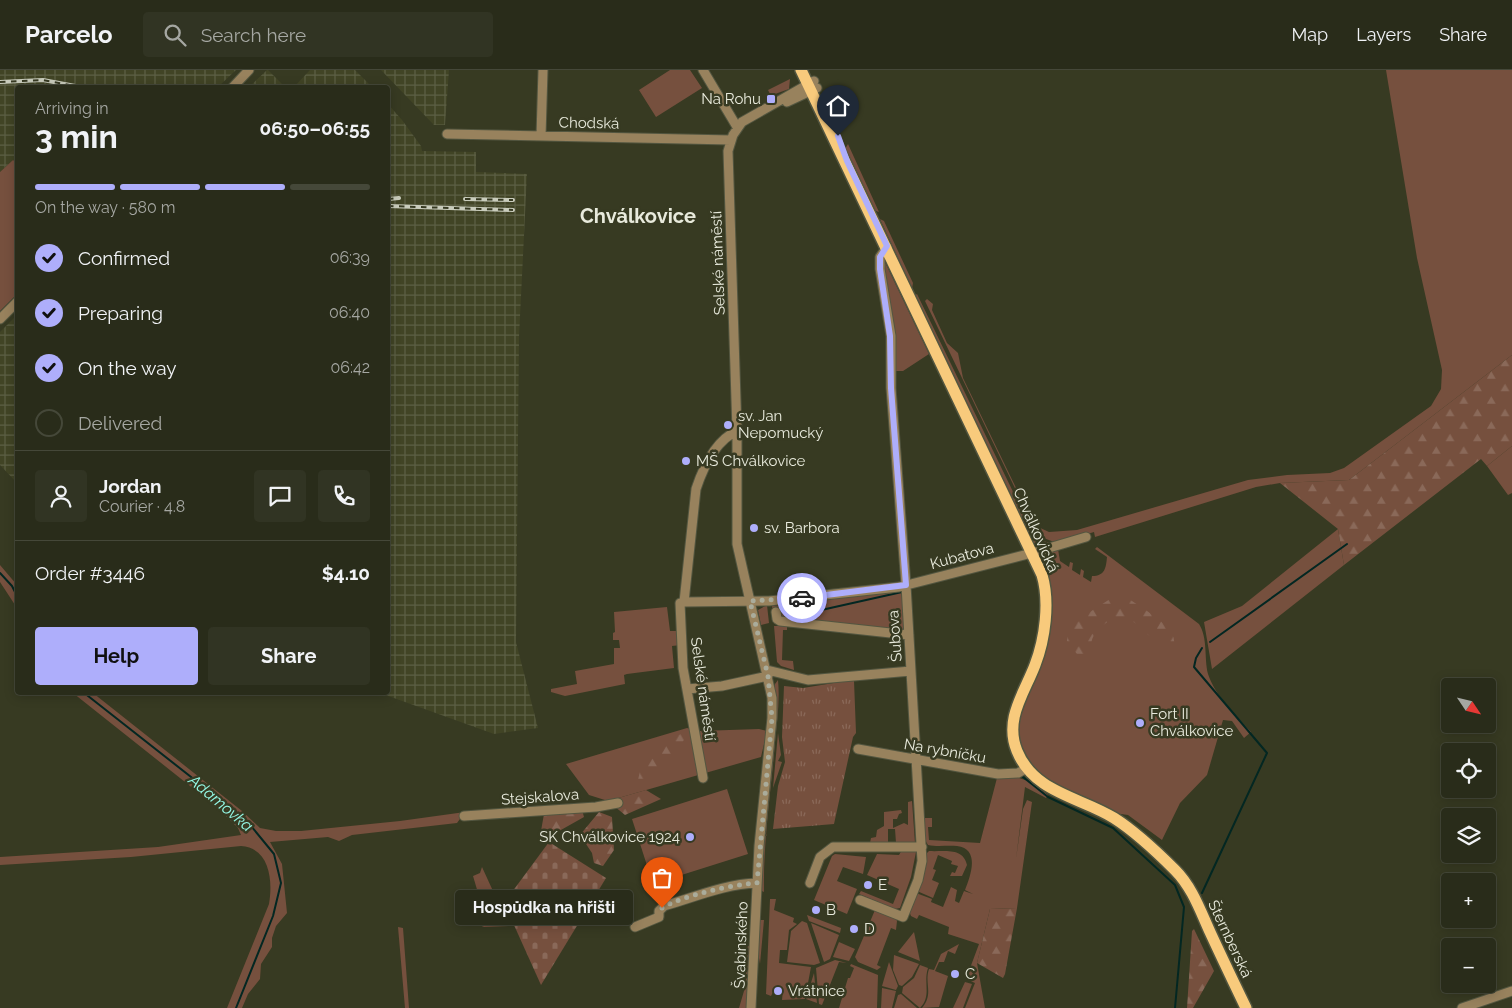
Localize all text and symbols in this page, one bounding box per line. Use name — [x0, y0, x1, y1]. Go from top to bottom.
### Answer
search box — [143, 12, 493, 57]
text: Parcelo — [25, 20, 113, 49]
icon: search — [161, 21, 189, 49]
text: Search here — [201, 24, 306, 46]
text: Map — [1292, 24, 1328, 45]
text: Layers — [1356, 24, 1411, 45]
text: Share — [1439, 24, 1487, 45]
pin — [817, 85, 859, 136]
place label: Na Rohu — [701, 90, 761, 108]
icon: home — [824, 92, 852, 120]
marker: Na Rohu — [765, 93, 777, 105]
text: Arriving in — [35, 99, 109, 118]
street label: Chodská — [559, 113, 619, 133]
text: 06:50–06:55 — [260, 117, 370, 139]
text: 3 min — [35, 118, 118, 155]
text: On the way · 580 m — [35, 198, 176, 217]
district label: Chválkovice — [580, 204, 696, 228]
street label: Selské náměstí — [707, 210, 729, 316]
icon: check — [35, 244, 63, 272]
text: Confirmed — [78, 247, 170, 269]
text: 06:39 — [330, 248, 370, 267]
icon: check — [35, 299, 63, 327]
text: Preparing — [78, 302, 163, 324]
text: 06:40 — [329, 303, 370, 322]
icon: check — [35, 354, 63, 382]
text: On the way — [78, 357, 177, 379]
text: 06:42 — [330, 358, 370, 377]
place label: sv. Jan Nepomucký — [738, 407, 823, 442]
text: Delivered — [78, 412, 162, 434]
marker: sv. Jan Nepomucký — [722, 419, 734, 431]
place label: MŠ Chválkovice — [696, 451, 806, 470]
marker: MŠ Chválkovice — [680, 455, 692, 467]
button: person — [35, 470, 87, 522]
button: chat — [254, 470, 306, 522]
button: phone — [318, 470, 370, 522]
text: Jordan — [99, 475, 162, 497]
street label: Chválkovická — [1009, 485, 1063, 575]
text: Courier · 4.8 — [99, 497, 185, 516]
place label: sv. Barbora — [764, 519, 840, 537]
marker: sv. Barbora — [748, 522, 760, 534]
street label: Kubatova — [928, 539, 996, 573]
text: Order #3446 — [35, 562, 145, 584]
text: $4.10 — [322, 562, 370, 584]
courier — [777, 573, 827, 623]
icon: car — [788, 584, 816, 612]
street label: Šubova — [883, 609, 906, 663]
button: Help — [35, 627, 198, 685]
button: Share — [208, 627, 370, 685]
street label: Selské náměstí — [687, 636, 719, 743]
north arrow — [1441, 678, 1496, 732]
map controls — [1441, 678, 1496, 993]
place label: Fort II Chválkovice — [1150, 705, 1234, 740]
marker: Fort II Chválkovice — [1134, 717, 1146, 729]
street label: Na rybníčku — [902, 735, 988, 767]
button: locate — [1441, 743, 1496, 798]
water label: Adamovka — [184, 770, 257, 836]
street label: Stejskalova — [500, 785, 580, 809]
button: layers — [1441, 808, 1496, 863]
place label: SK Chválkovice 1924 — [539, 828, 680, 846]
marker: SK Chválkovice 1924 — [684, 831, 696, 843]
pin — [641, 857, 683, 908]
icon: bag — [648, 864, 676, 892]
button: + — [1441, 873, 1496, 928]
place label: E — [878, 876, 887, 894]
marker: E — [862, 879, 874, 891]
callout: Hospůdka na hřišti — [454, 890, 632, 926]
street label: Šternberská — [1204, 897, 1257, 981]
text: Hospůdka na hřišti — [473, 898, 615, 917]
street label: Švabinského — [729, 901, 752, 989]
place label: B — [826, 901, 836, 919]
marker: B — [810, 904, 822, 916]
place label: D — [864, 920, 875, 938]
marker: D — [848, 923, 860, 935]
button: − — [1441, 938, 1496, 993]
place label: C — [965, 965, 975, 983]
marker: C — [949, 968, 961, 980]
place label: Vrátnice — [788, 982, 845, 1000]
marker: Vrátnice — [772, 985, 784, 997]

